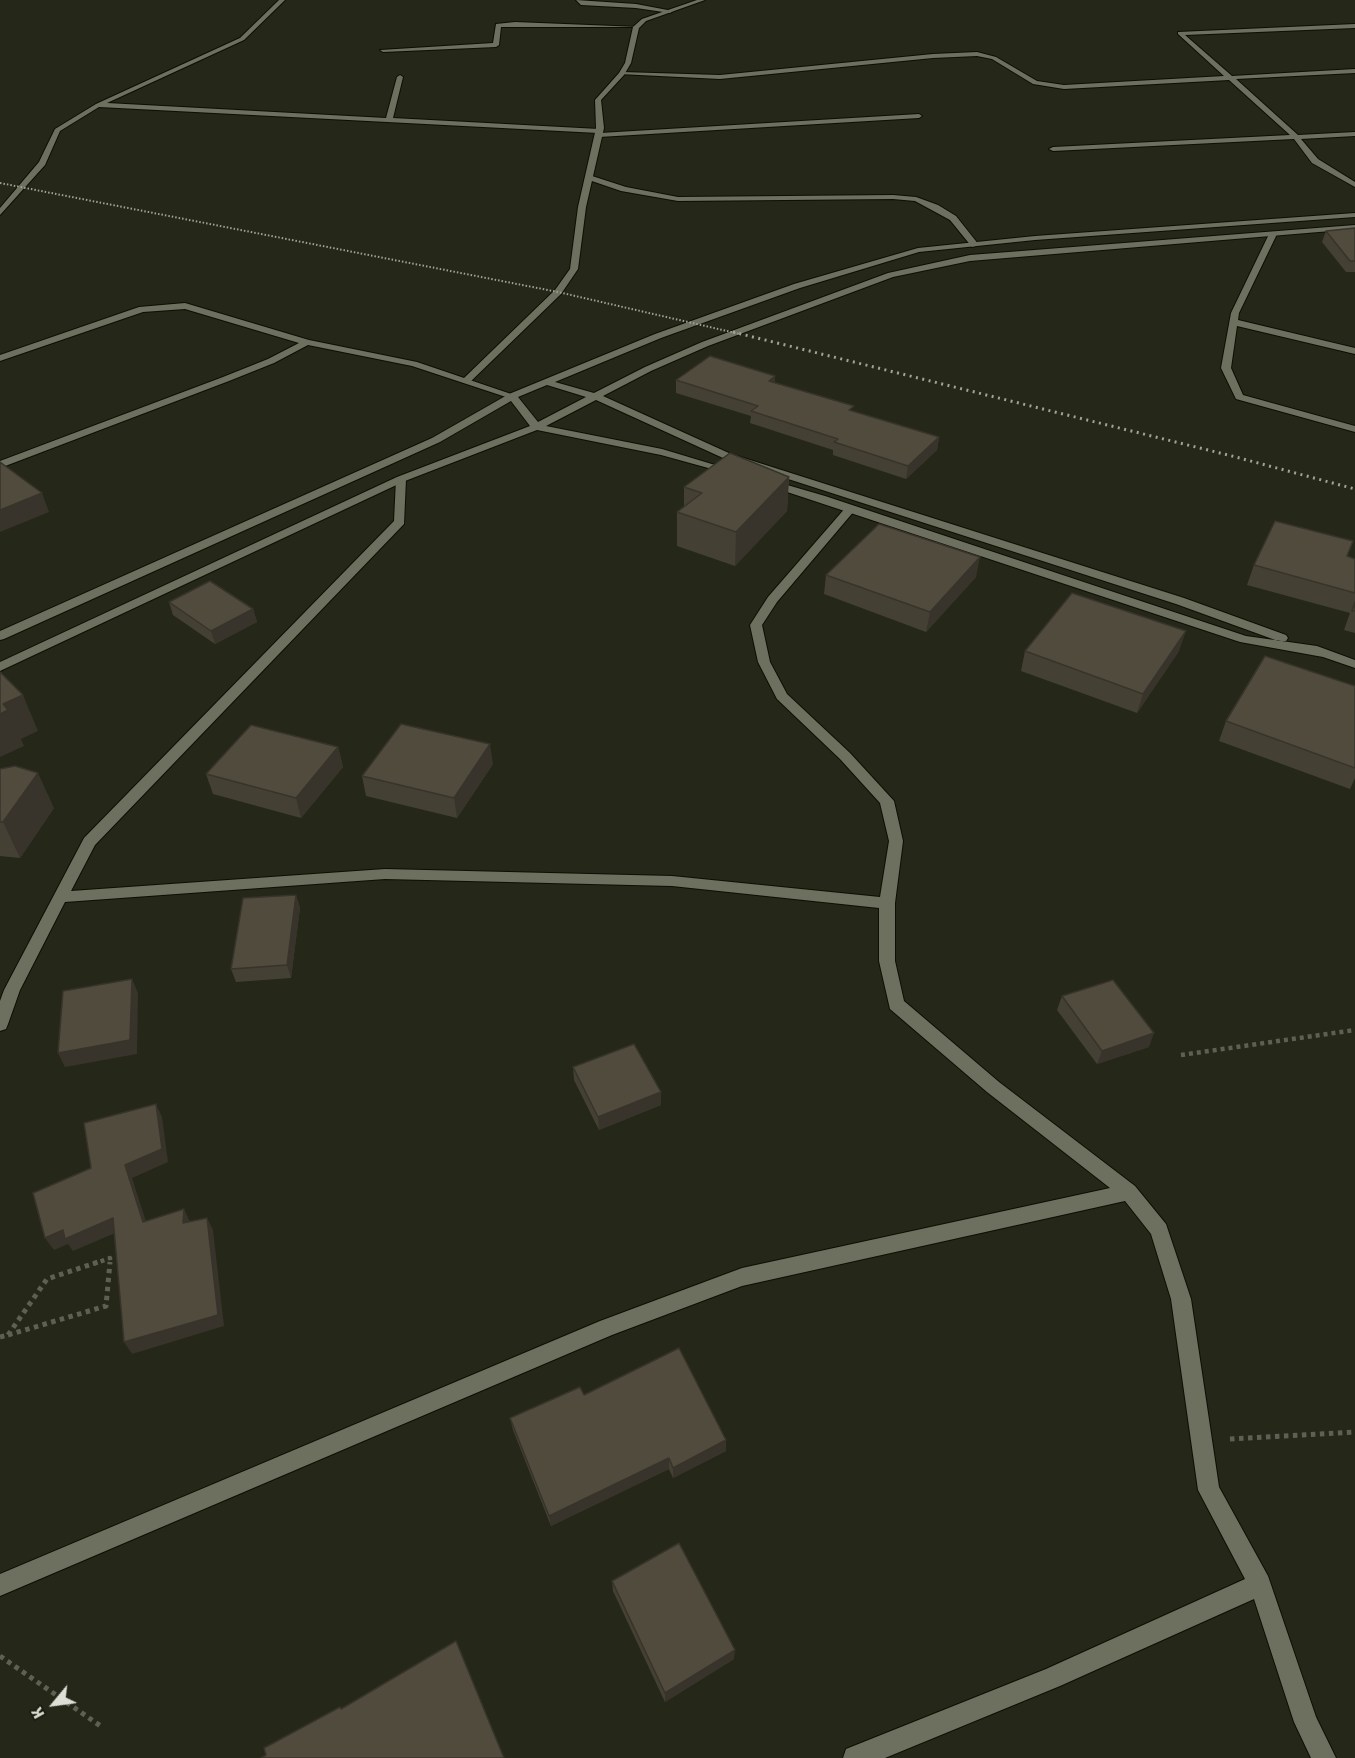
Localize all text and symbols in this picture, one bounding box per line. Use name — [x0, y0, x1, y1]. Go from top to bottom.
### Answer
north arrow — [24, 1674, 84, 1734]
text: K — [27, 1704, 49, 1722]

